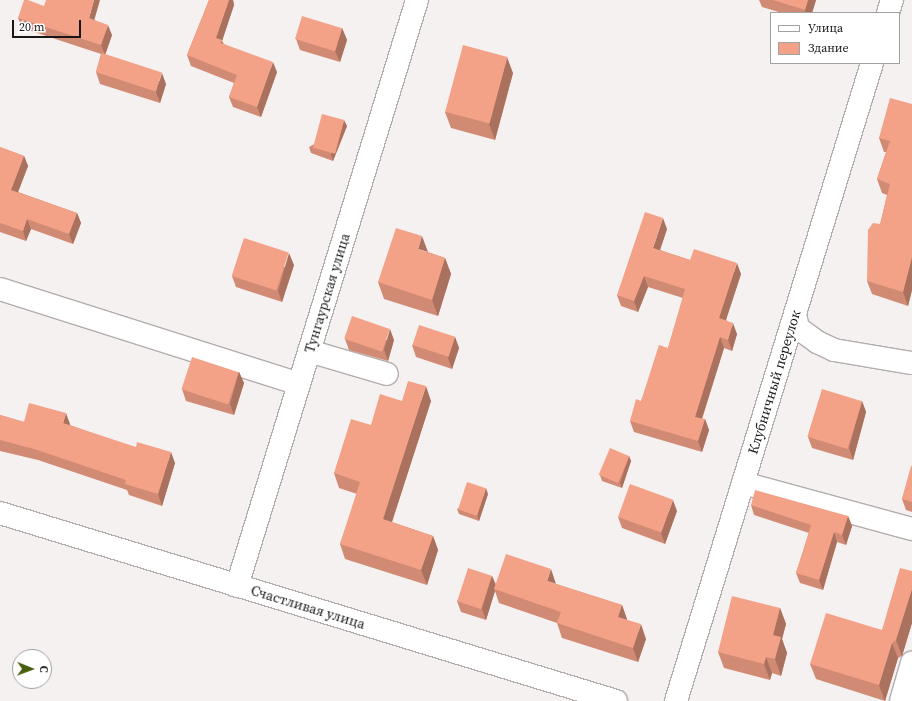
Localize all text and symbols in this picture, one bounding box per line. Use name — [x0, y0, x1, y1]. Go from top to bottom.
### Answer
scale bar — [14, 12, 83, 38]
legend — [770, 12, 900, 64]
text: 20 m — [19, 19, 45, 35]
text: Улица — [808, 20, 843, 36]
text: Здание — [808, 40, 849, 56]
street label: Тунгаурская улица — [301, 231, 353, 355]
street label: Клубничный переулок — [744, 308, 804, 456]
street label: Счастливая улица — [249, 582, 367, 632]
north arrow — [12, 649, 52, 689]
text: С — [36, 666, 51, 673]

